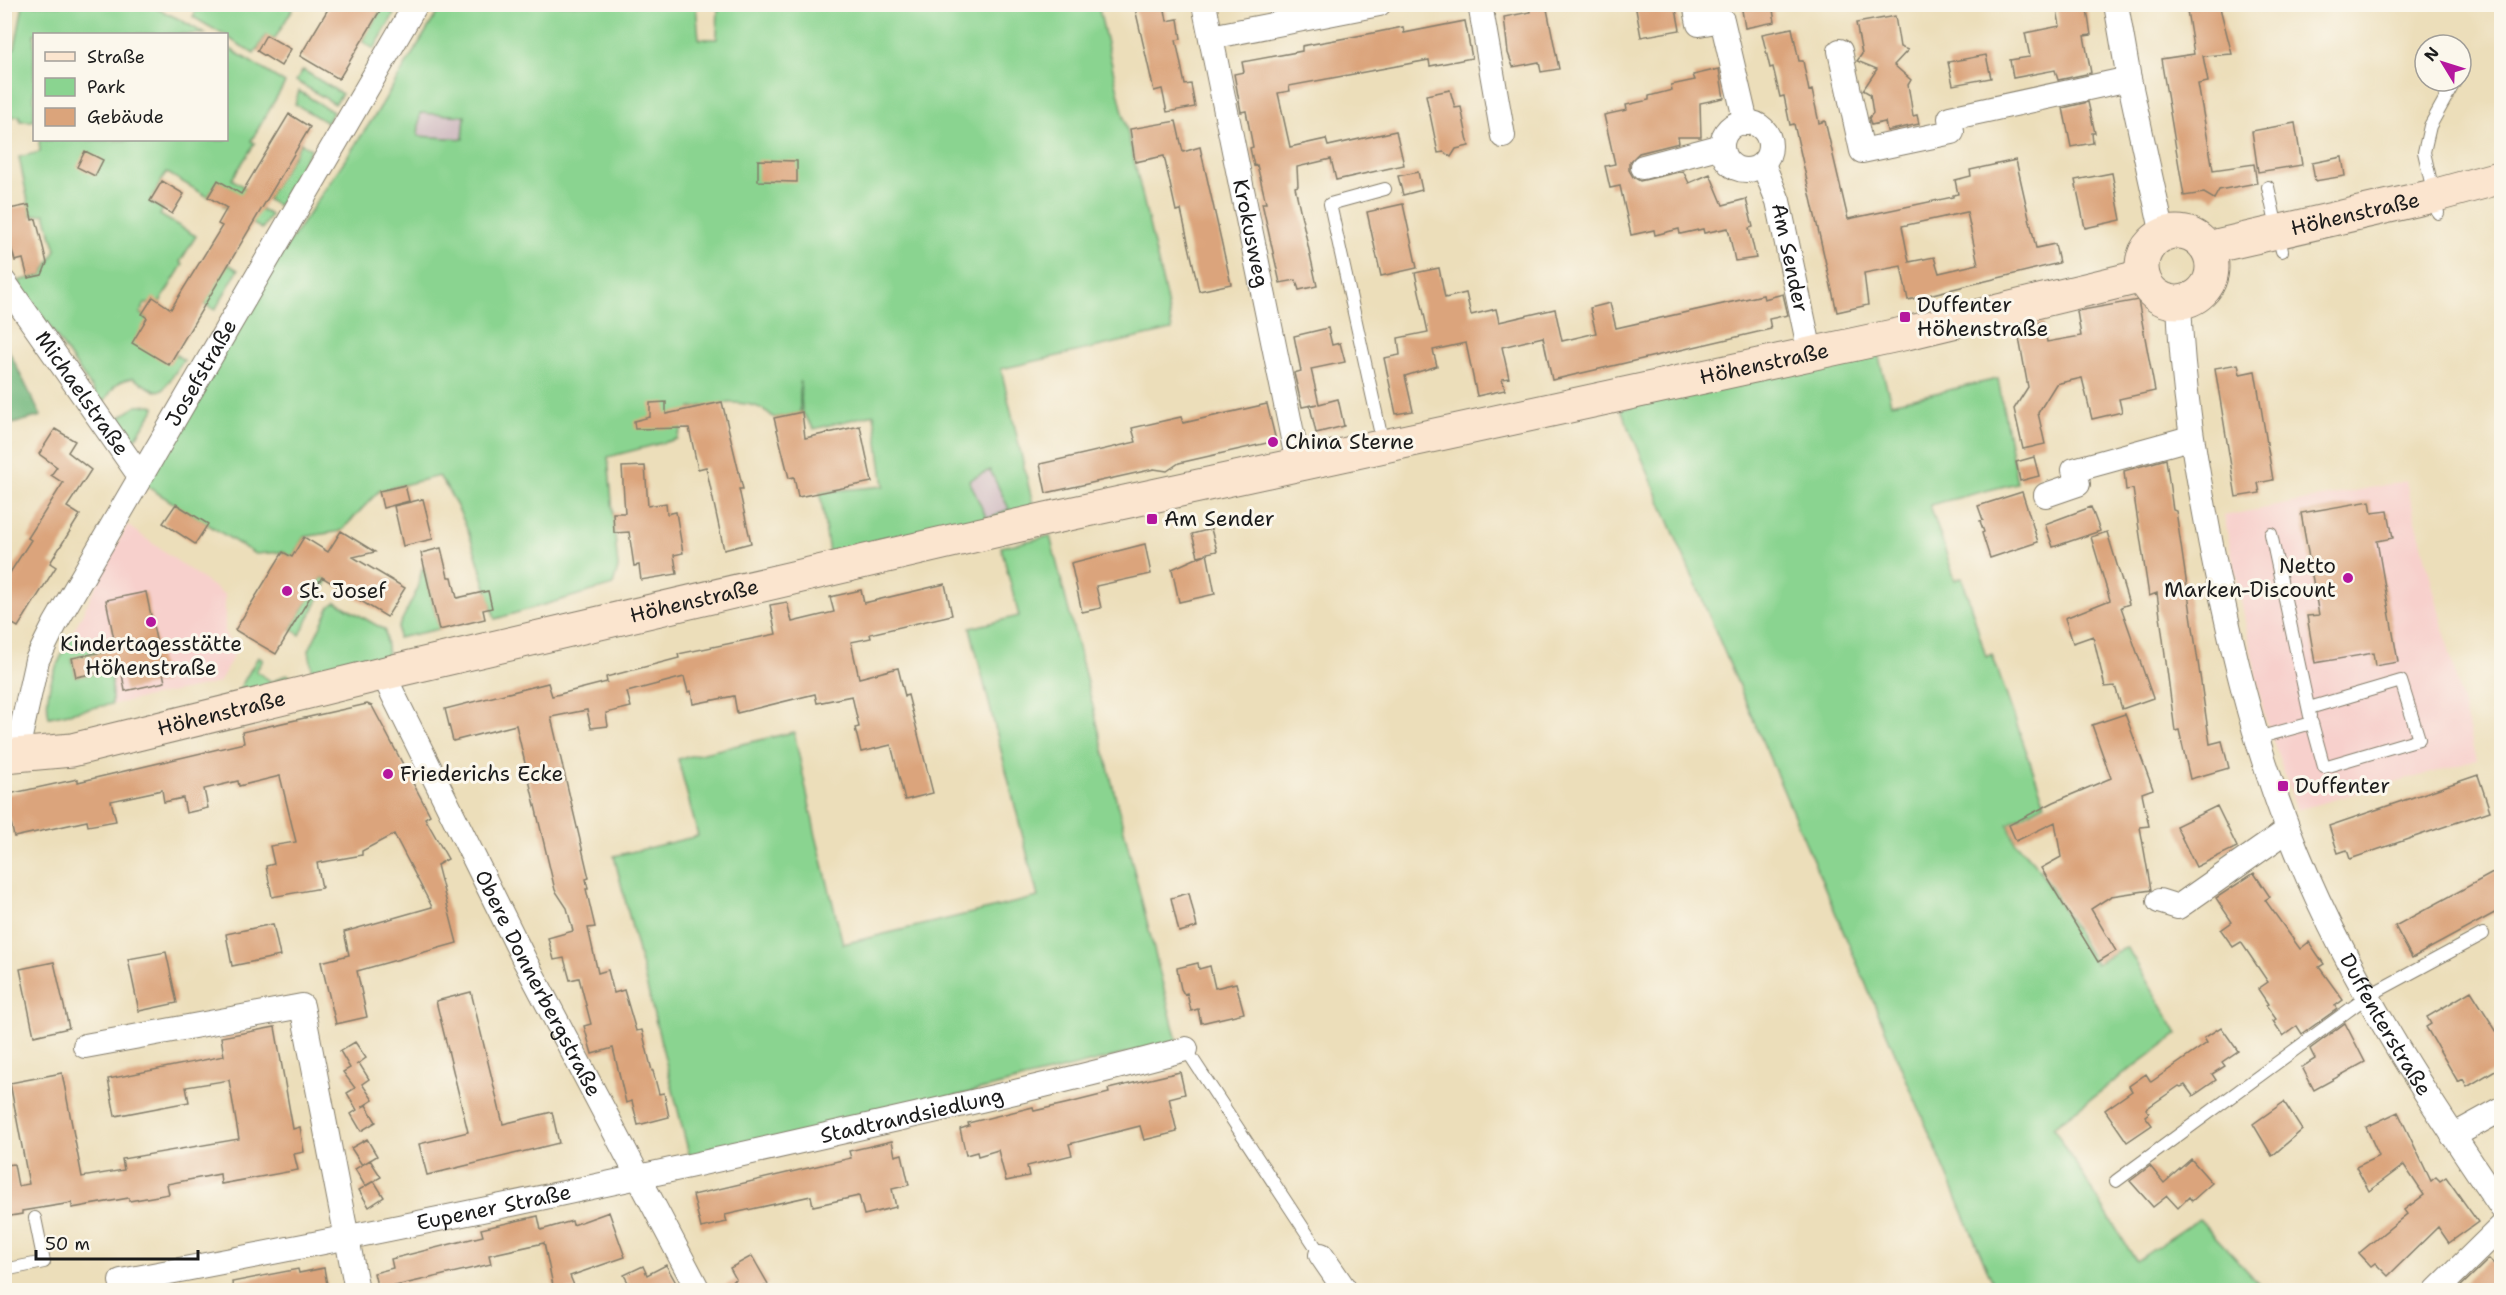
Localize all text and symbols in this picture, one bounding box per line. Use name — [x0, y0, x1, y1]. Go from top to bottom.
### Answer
legend — [33, 33, 228, 141]
north arrow — [2413, 33, 2473, 93]
text: N — [2419, 43, 2444, 66]
text: Straße — [87, 45, 145, 69]
text: Park — [87, 75, 126, 99]
text: Gebäude — [87, 105, 164, 129]
street label: Krokusweg — [1226, 177, 1276, 290]
street label: Höhenstraße — [2288, 186, 2422, 242]
street label: Am Sender — [1765, 201, 1815, 315]
place label: Duffenter Höhenstraße — [1917, 291, 2048, 343]
marker: Duffenter Höhenstraße — [1898, 310, 1912, 324]
street label: Josefstraße — [159, 314, 243, 432]
street label: Michaelstraße — [29, 325, 135, 461]
street label: Höhenstraße — [1697, 336, 1831, 391]
place label: China Sterne — [1285, 428, 1415, 456]
marker: China Sterne — [1266, 435, 1280, 449]
place label: Am Sender — [1164, 505, 1275, 533]
marker: Am Sender — [1145, 512, 1159, 526]
place label: Netto Marken-Discount — [2164, 552, 2336, 604]
marker: Netto Marken-Discount — [2341, 571, 2355, 585]
street label: Höhenstraße — [627, 572, 761, 630]
place label: St. Josef — [299, 577, 387, 605]
marker: St. Josef — [280, 584, 294, 598]
marker: Kindertagesstätte Höhenstraße — [144, 615, 158, 629]
place label: Kindertagesstätte Höhenstraße — [60, 630, 242, 682]
street label: Höhenstraße — [154, 684, 288, 743]
place label: Friederichs Ecke — [400, 760, 563, 788]
marker: Friederichs Ecke — [381, 767, 395, 781]
place label: Duffenter — [2295, 772, 2390, 800]
marker: Duffenter — [2276, 779, 2290, 793]
street label: Obere Donnerbergstraße — [468, 865, 608, 1102]
street label: Duffenterstraße — [2333, 949, 2438, 1101]
street label: Stadtrandsiedlung — [818, 1081, 1006, 1150]
street label: Eupener Straße — [414, 1178, 574, 1237]
scale bar — [36, 1223, 198, 1261]
text: 50 m — [45, 1232, 90, 1256]

